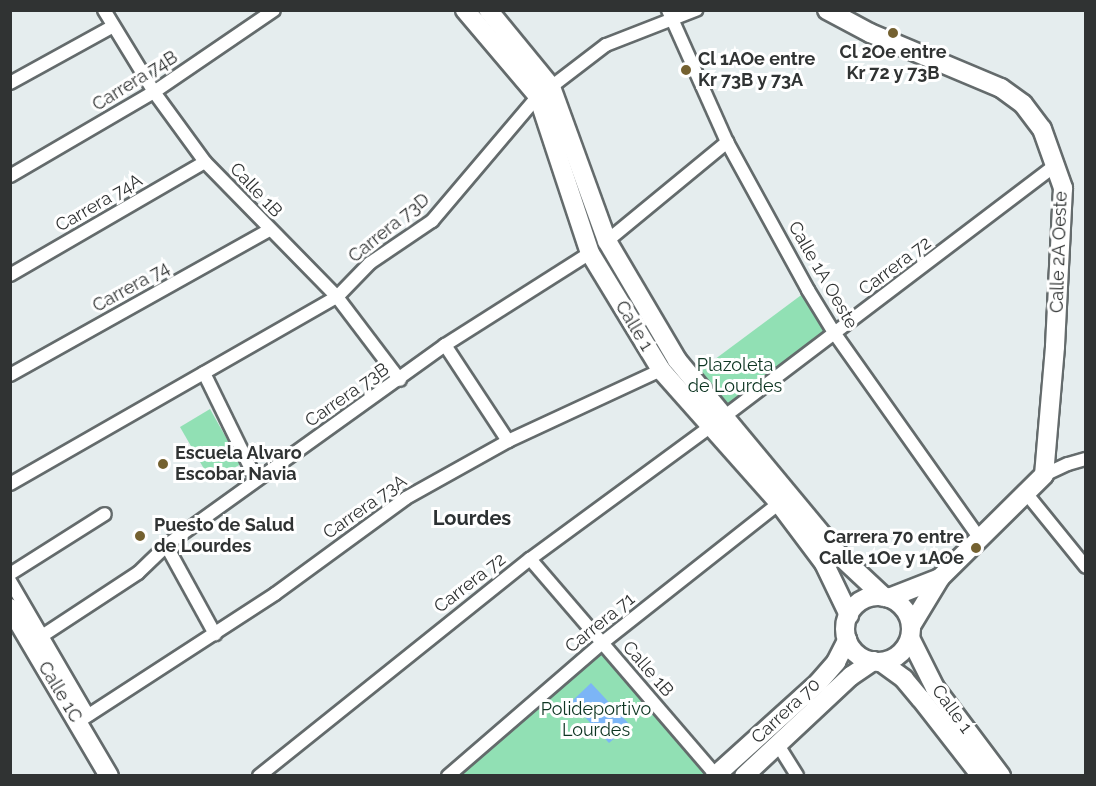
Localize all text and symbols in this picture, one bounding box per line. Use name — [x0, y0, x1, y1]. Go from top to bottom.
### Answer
marker: Cl 2Oe entre Kr 72 y 73B — [886, 26, 900, 40]
place label: Cl 2Oe entre Kr 72 y 73B — [839, 42, 947, 84]
street label: Carrera 74B — [88, 46, 182, 116]
place label: Cl 1AOe entre Kr 73B y 73A — [698, 49, 816, 92]
marker: Cl 1AOe entre Kr 73B y 73A — [679, 63, 693, 77]
street label: Calle 1B — [225, 158, 287, 222]
street label: Carrera 74A — [52, 170, 146, 236]
street label: Carrera 73D — [344, 189, 434, 267]
street label: Calle 2A Oeste — [1046, 190, 1072, 314]
street label: Calle 1A Oeste — [783, 217, 863, 333]
street label: Carrera 72 — [855, 232, 935, 300]
street label: Carrera 74 — [89, 257, 173, 317]
street label: Calle 1 — [611, 297, 657, 355]
park label: Plazoleta de Lourdes — [688, 355, 782, 398]
street label: Carrera 73B — [301, 358, 393, 432]
place label: Escuela Alvaro Escobar Navia — [175, 443, 302, 486]
marker: Escuela Alvaro Escobar Navia — [156, 457, 170, 471]
street label: Carrera 73A — [319, 470, 411, 544]
district label: Lourdes — [433, 506, 511, 530]
place label: Puesto de Salud de Lourdes — [154, 515, 294, 558]
marker: Puesto de Salud de Lourdes — [131, 527, 149, 545]
place label: Carrera 70 entre Calle 1Oe y 1AOe — [818, 527, 964, 570]
marker: Carrera 70 entre Calle 1Oe y 1AOe — [969, 541, 983, 555]
street label: Carrera 72 — [430, 548, 510, 618]
street label: Carrera 71 — [561, 588, 639, 658]
street label: Calle 1B — [618, 637, 678, 701]
street label: Calle 1C — [33, 658, 87, 726]
street label: Carrera 70 — [747, 674, 825, 748]
street label: Calle 1 — [927, 680, 977, 738]
park label: Polideportivo Lourdes — [541, 699, 651, 742]

